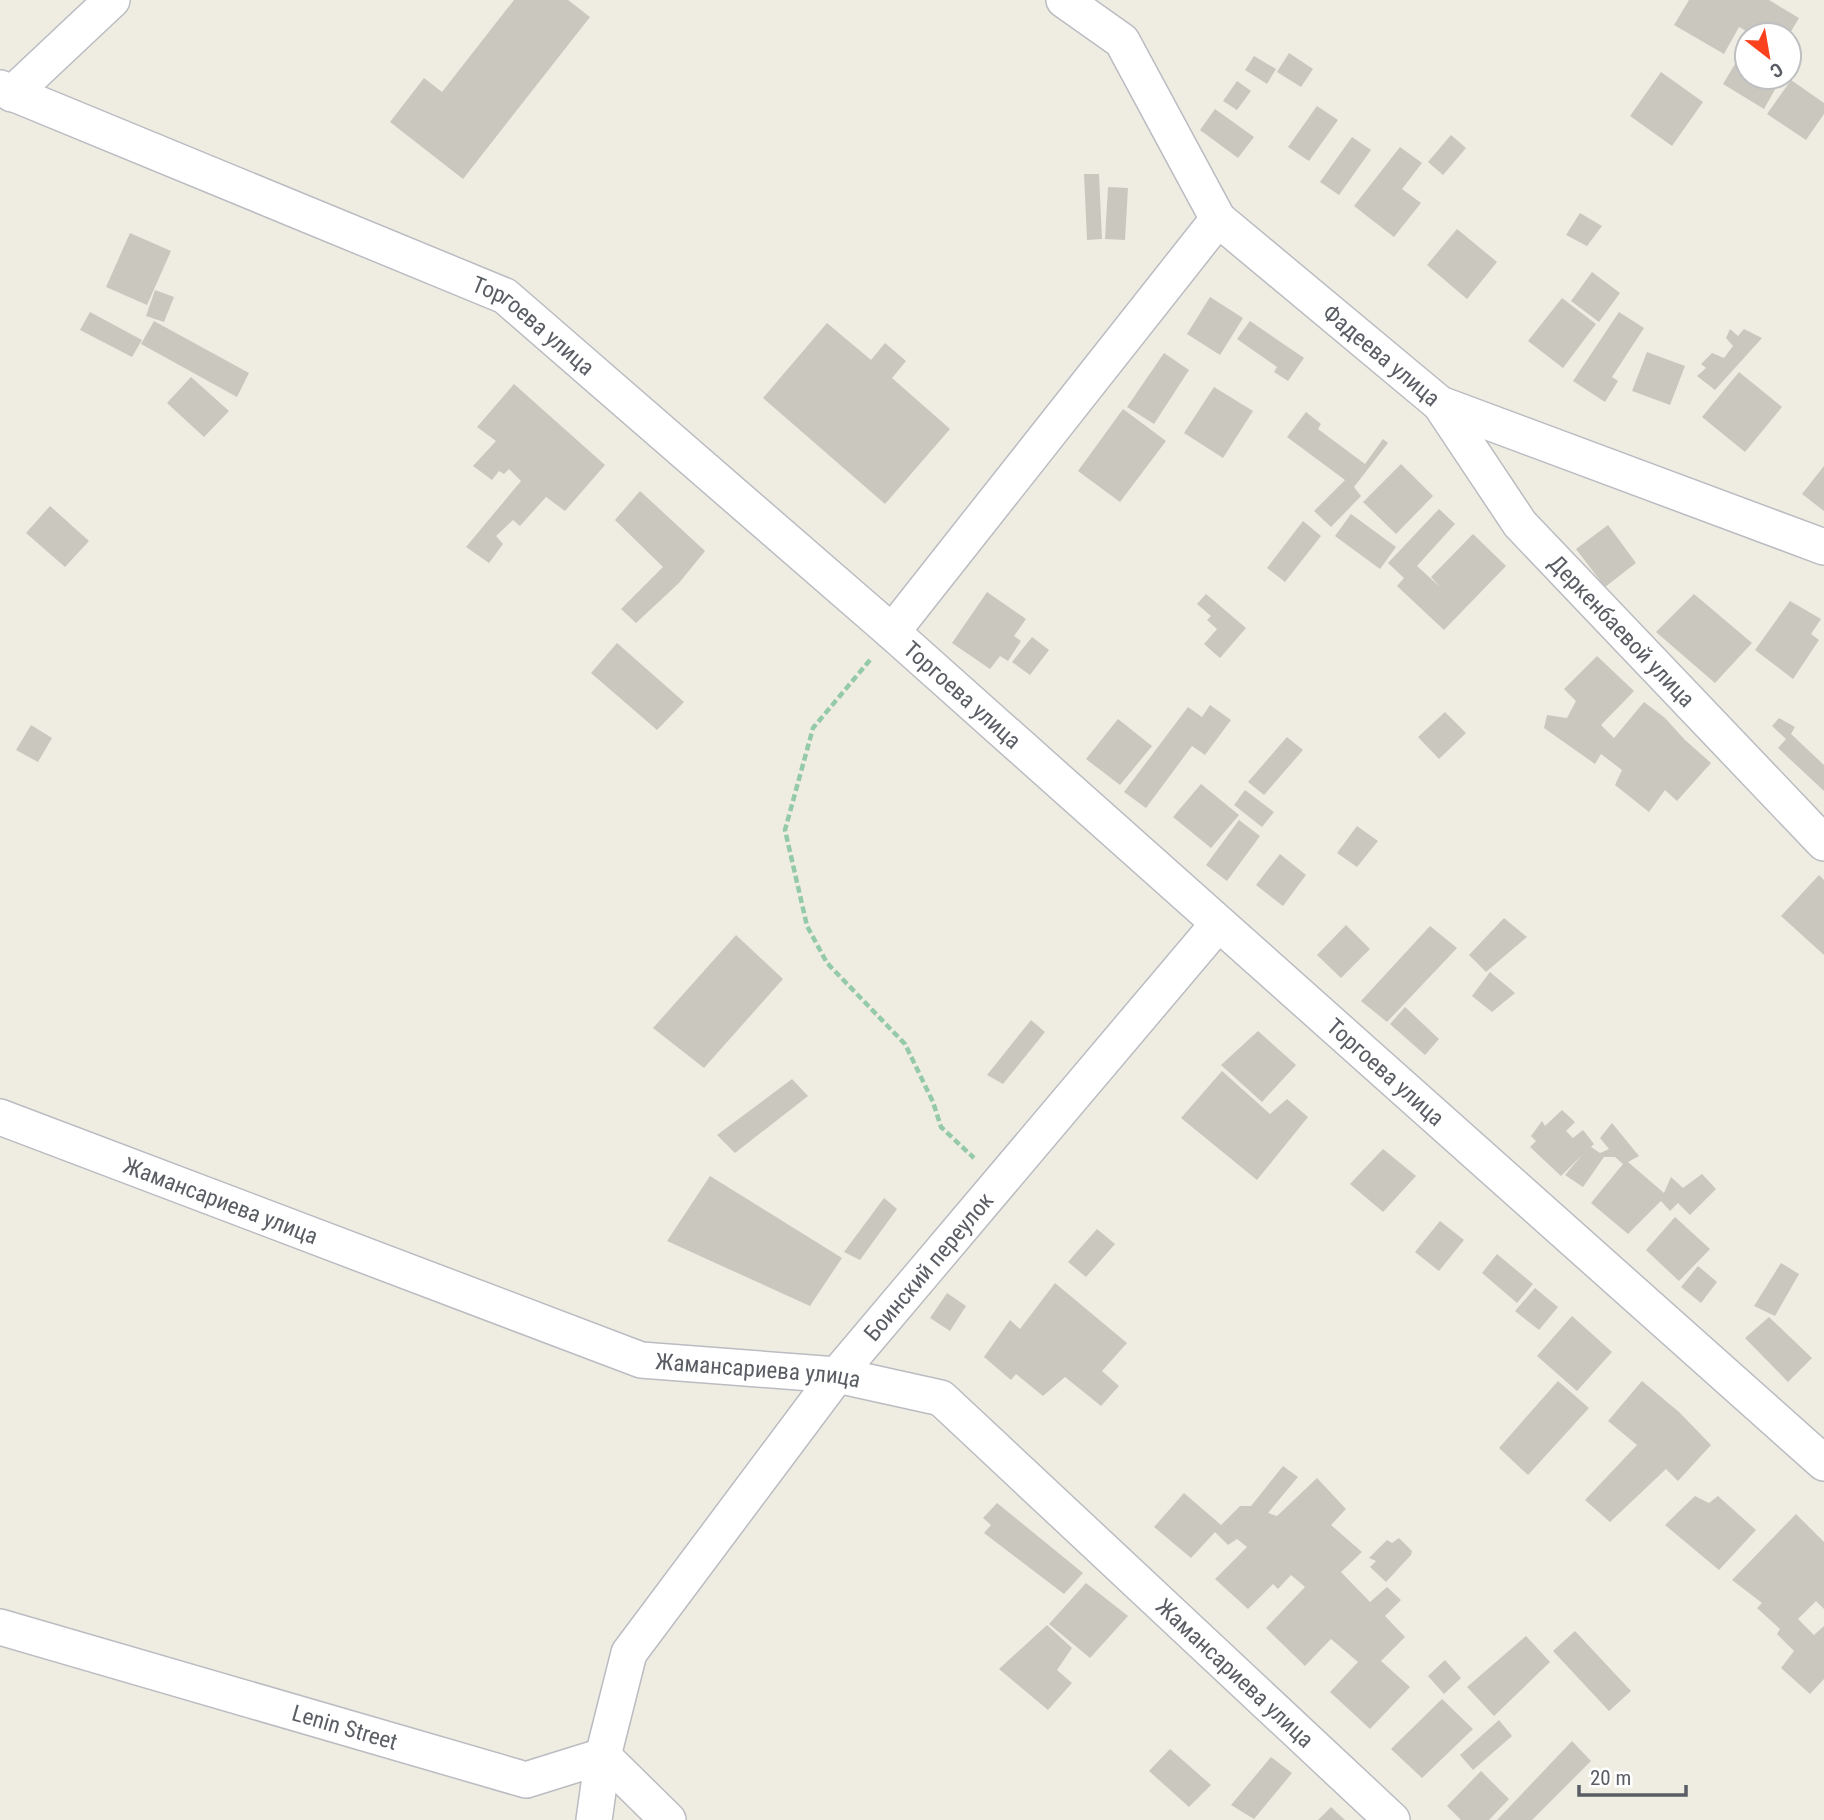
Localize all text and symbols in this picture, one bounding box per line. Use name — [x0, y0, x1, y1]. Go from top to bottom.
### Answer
north arrow — [1733, 21, 1803, 91]
text: С — [1766, 57, 1787, 83]
street label: Торгоева улица — [468, 271, 599, 381]
street label: Фадеева улица — [1317, 299, 1445, 412]
street label: Деркенбаевой улица — [1543, 550, 1700, 713]
street label: Торгоева улица — [898, 636, 1026, 754]
street label: Торгоева улица — [1321, 1013, 1450, 1132]
street label: Жамансариева улица — [119, 1152, 322, 1250]
street label: Боинский переулок — [859, 1187, 999, 1347]
street label: Жамансариева улица — [654, 1348, 863, 1394]
street label: Жамансариева улица — [1150, 1593, 1319, 1754]
street label: Lenin Street — [289, 1700, 400, 1756]
scale bar — [1579, 1754, 1686, 1798]
text: 20 m — [1590, 1766, 1631, 1790]

